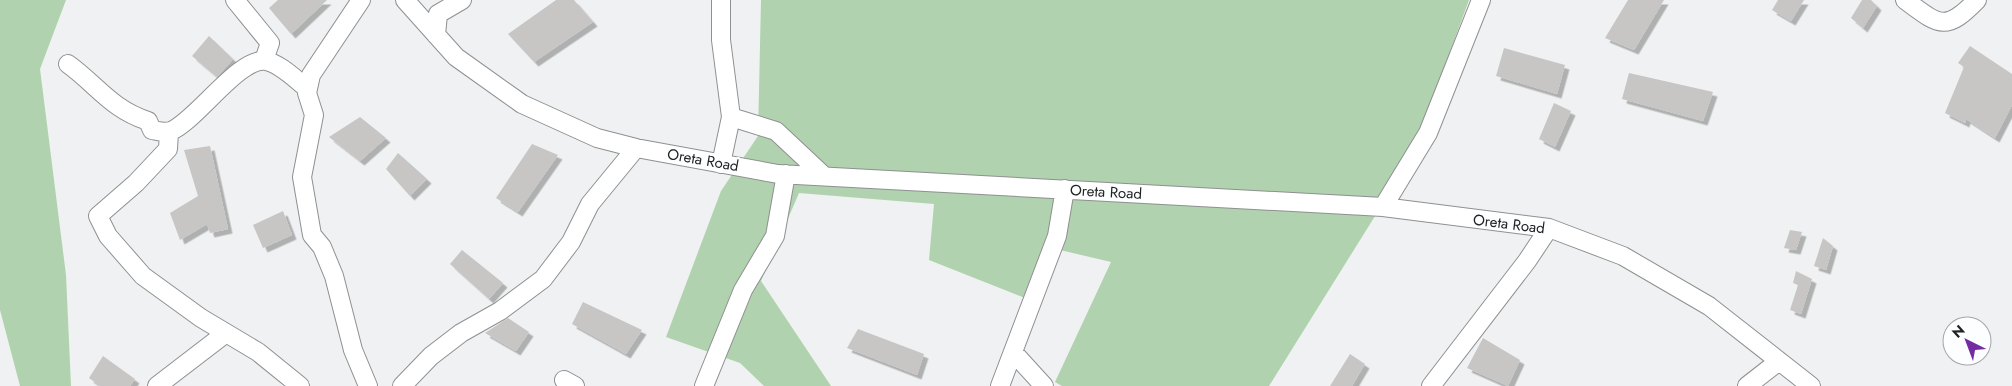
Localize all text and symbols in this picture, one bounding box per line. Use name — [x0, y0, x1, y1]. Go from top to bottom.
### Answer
street label: Oreta Road — [666, 143, 740, 177]
street label: Oreta Road — [1069, 179, 1143, 205]
street label: Oreta Road — [1472, 209, 1546, 239]
north arrow — [1942, 316, 1992, 366]
text: N — [1947, 320, 1969, 342]

